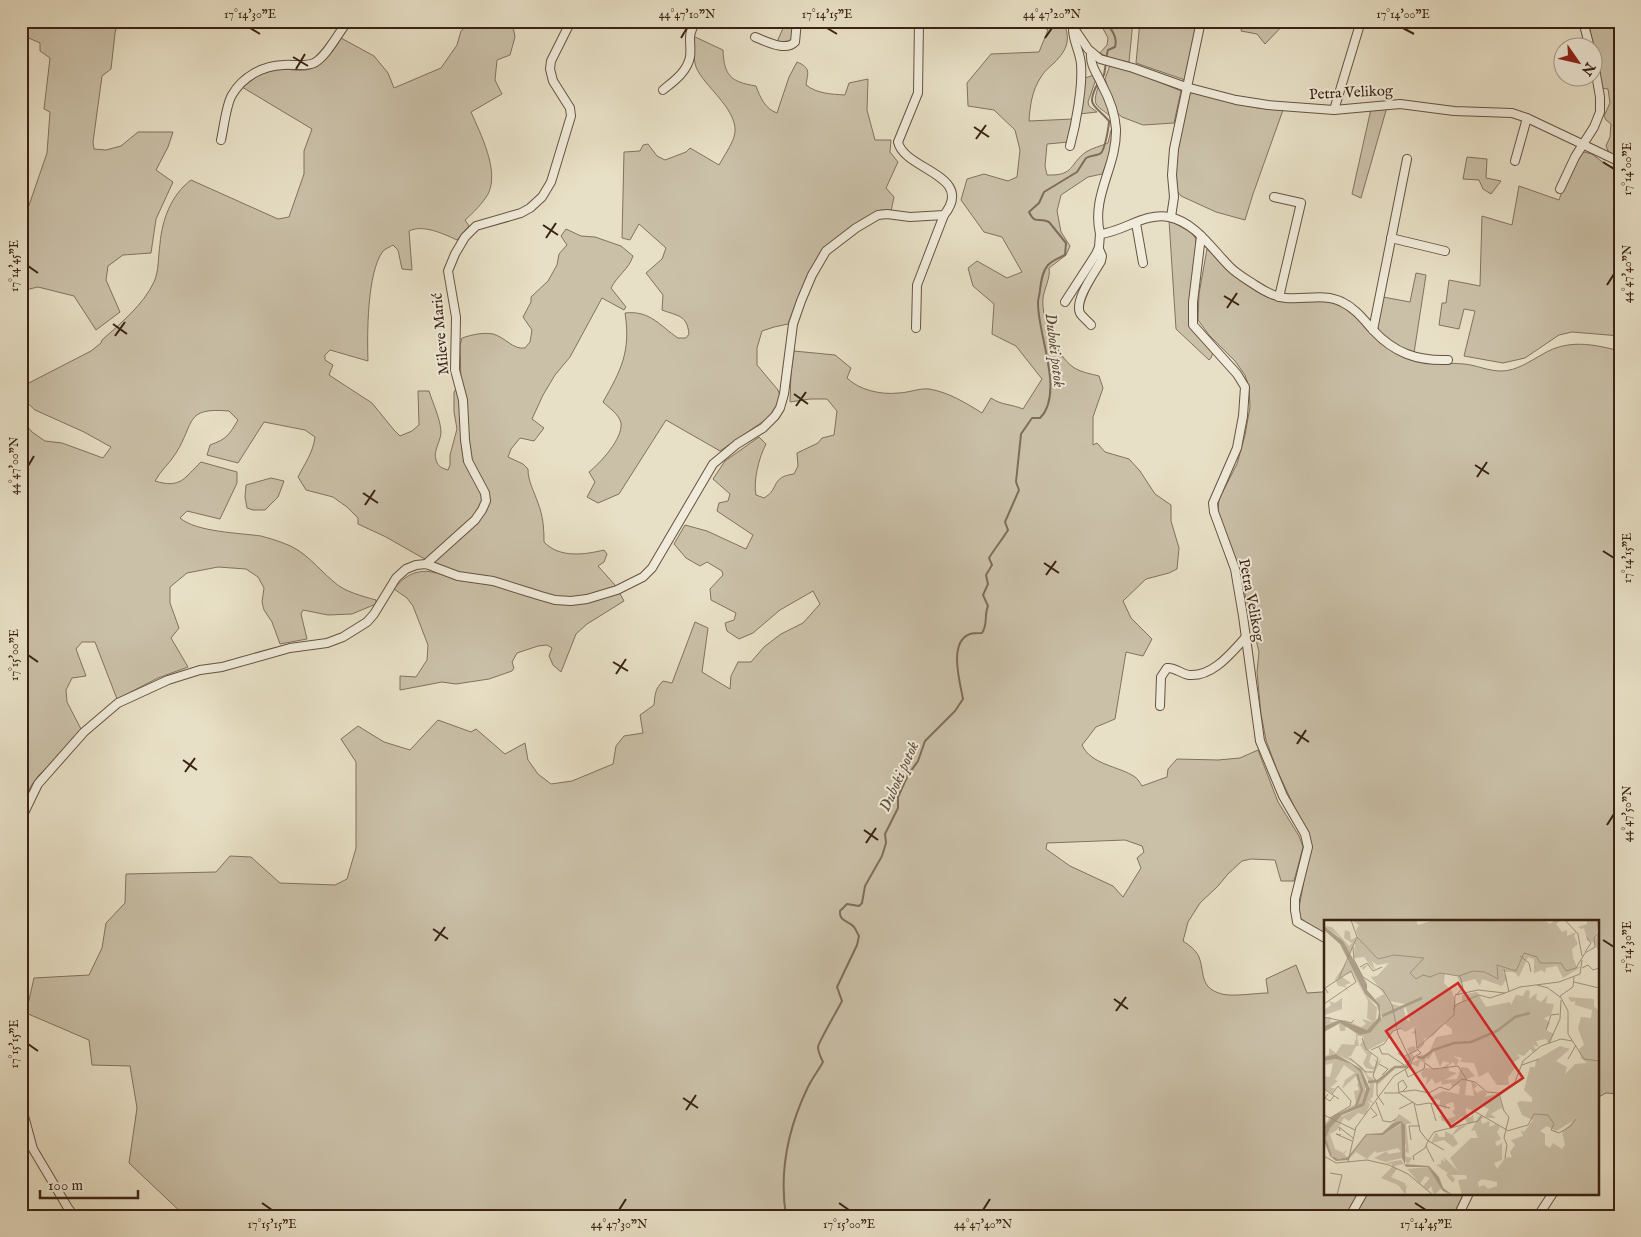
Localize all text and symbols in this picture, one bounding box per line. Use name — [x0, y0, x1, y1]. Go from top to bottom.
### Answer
text: 17°14'30"E — [224, 7, 276, 22]
text: 44°47'10"N — [659, 7, 716, 22]
text: 17°14'15"E — [802, 7, 852, 22]
text: 44°47'20"N — [1023, 7, 1082, 22]
text: 17°14'00"E — [1376, 7, 1430, 22]
north arrow — [1554, 38, 1604, 88]
text: N — [1577, 58, 1599, 79]
street label: Petra Velikog — [1309, 81, 1394, 104]
text: 17°14'00"E — [1620, 142, 1635, 196]
text: 17°14'45"E — [7, 240, 22, 292]
text: 44°47'40"N — [1620, 244, 1635, 303]
street label: Mileve Marić — [427, 292, 454, 376]
water label: Duboki potok — [1040, 312, 1069, 389]
text: 44°47'00"N — [7, 436, 22, 495]
text: 17°14'15"E — [1620, 533, 1635, 583]
street label: Petra Velikog — [1234, 557, 1269, 644]
text: 17°15'00"E — [7, 629, 22, 681]
water label: Duboki potok — [876, 738, 924, 815]
text: 44°47'50"N — [1620, 785, 1635, 842]
inset map — [1324, 920, 1598, 1194]
text: 17°14'30"E — [1620, 921, 1635, 973]
text: 17°15'15"E — [7, 1019, 22, 1069]
scale bar — [40, 1167, 138, 1199]
text: 100 m — [48, 1176, 84, 1195]
text: 17°15'15"E — [247, 1217, 297, 1232]
text: 44°47'30"N — [591, 1217, 648, 1232]
text: 17°15'00"E — [823, 1217, 875, 1232]
text: 44°47'40"N — [954, 1217, 1013, 1232]
text: 17°14'45"E — [1400, 1217, 1452, 1232]

